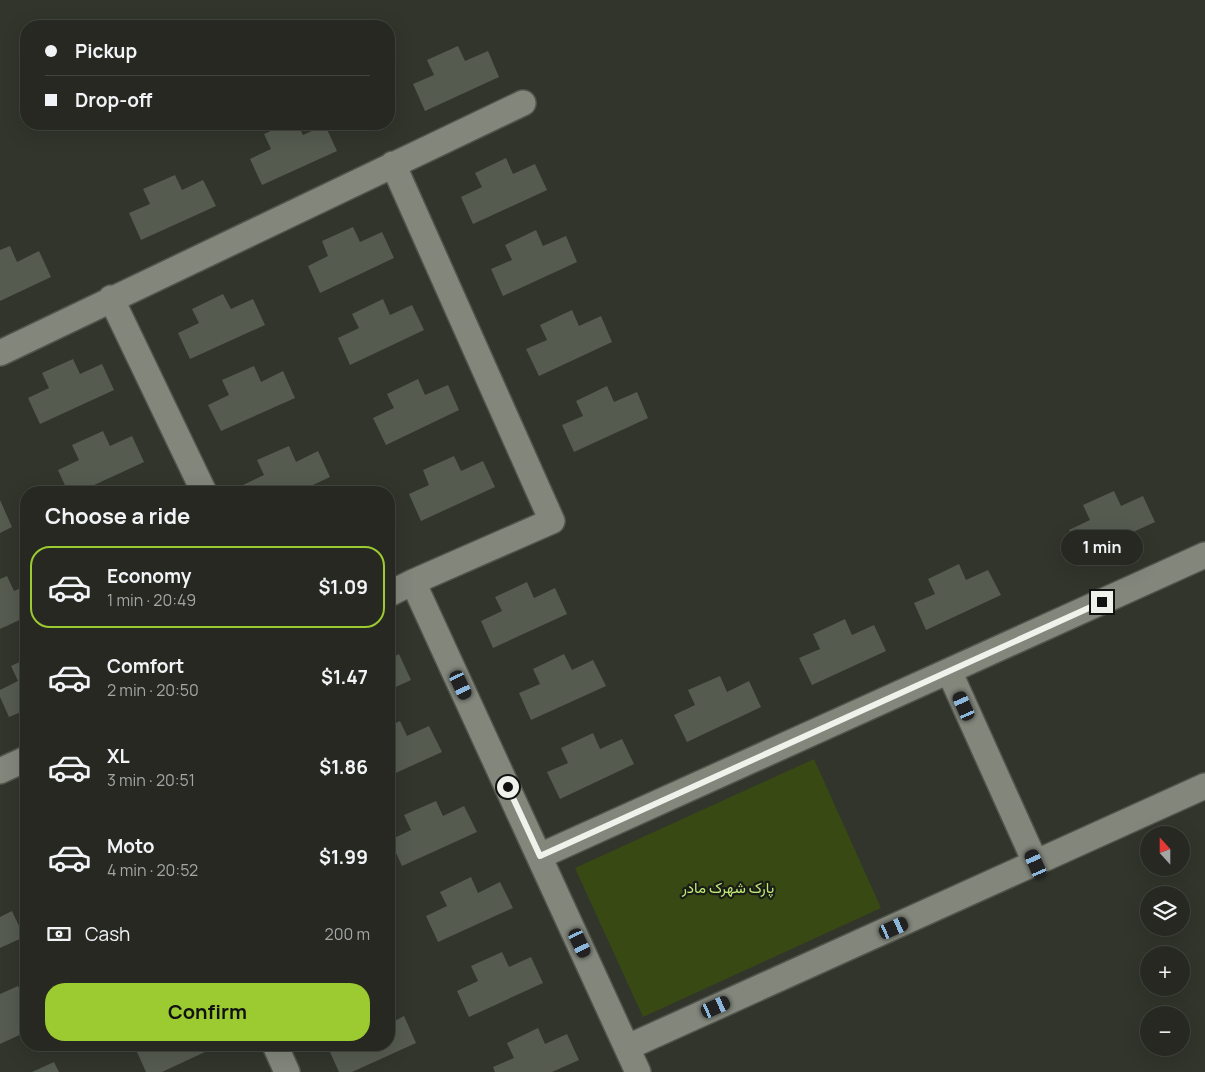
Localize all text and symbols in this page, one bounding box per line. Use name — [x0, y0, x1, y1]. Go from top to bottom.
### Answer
text: Pickup — [75, 38, 137, 64]
text: Drop-off — [75, 87, 152, 113]
text: Choose a ride — [45, 501, 190, 531]
callout: 1 min — [1061, 530, 1143, 564]
text: 1 min — [1082, 536, 1122, 558]
text: Economy — [107, 563, 191, 589]
icon: car — [47, 565, 92, 610]
text: $1.09 — [318, 574, 368, 600]
text: 1 min · 20:49 — [107, 589, 196, 611]
route end — [1091, 591, 1113, 613]
text: Comfort — [107, 653, 184, 679]
icon: car — [47, 655, 92, 700]
text: $1.47 — [321, 664, 368, 690]
car — [447, 668, 474, 702]
text: 2 min · 20:50 — [107, 679, 199, 701]
car — [951, 689, 976, 723]
text: XL — [107, 743, 130, 769]
icon: car — [47, 745, 92, 790]
text: $1.86 — [319, 754, 368, 780]
text: 3 min · 20:51 — [107, 769, 195, 791]
route start — [497, 776, 519, 798]
north arrow — [1140, 826, 1190, 876]
map controls — [1140, 826, 1190, 1056]
text: Moto — [107, 833, 154, 859]
icon: car — [47, 835, 92, 880]
text: $1.99 — [319, 844, 368, 870]
car — [1023, 847, 1048, 881]
text: 4 min · 20:52 — [107, 859, 198, 881]
park label: پارک شهرک مادر — [681, 877, 774, 898]
button: layers — [1140, 886, 1190, 936]
car — [877, 915, 910, 941]
icon: cash — [45, 920, 73, 948]
text: Cash — [85, 921, 130, 947]
text: 200 m — [325, 923, 370, 945]
car — [566, 926, 593, 960]
button: + — [1140, 946, 1190, 996]
button: Confirm — [45, 983, 370, 1041]
car — [699, 994, 732, 1020]
button: − — [1140, 1006, 1190, 1056]

